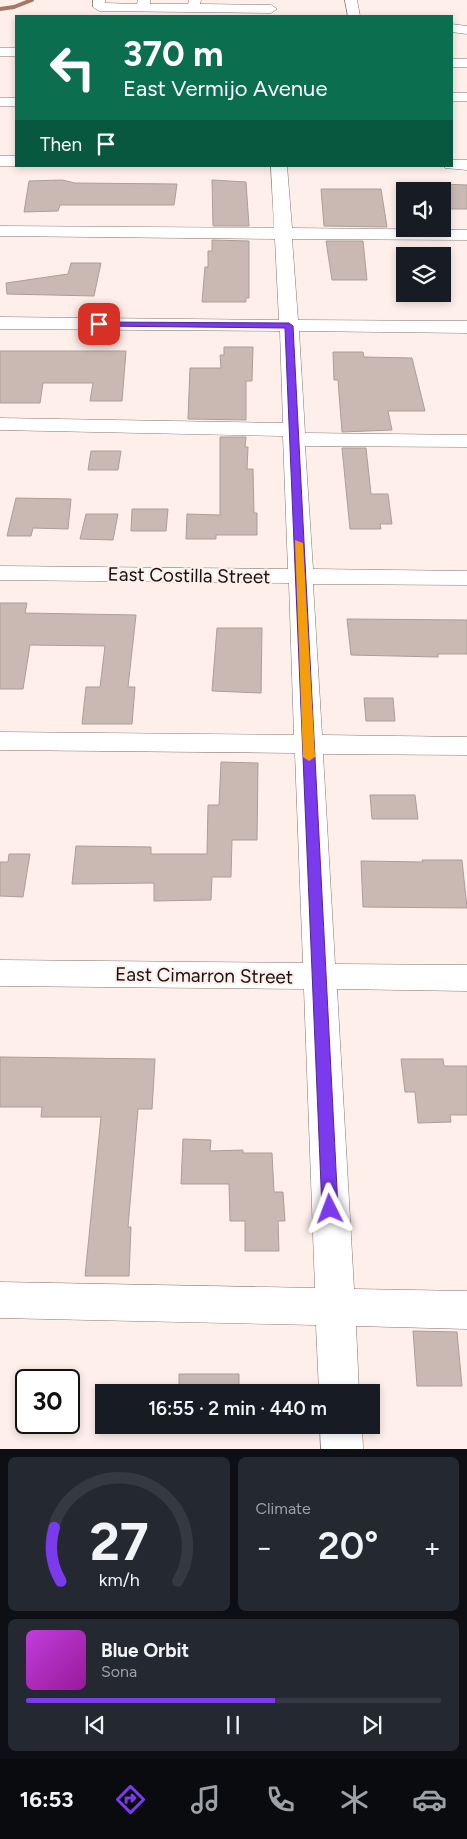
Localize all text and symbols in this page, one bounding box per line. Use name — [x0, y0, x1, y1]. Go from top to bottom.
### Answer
text: 370 m — [123, 33, 223, 75]
icon: left — [40, 35, 105, 100]
text: East Vermijo Avenue — [123, 75, 327, 102]
icon: arrive — [92, 130, 120, 158]
text: Then — [40, 133, 82, 156]
map controls — [396, 182, 451, 302]
button: sound — [396, 182, 451, 237]
button: layers — [396, 247, 451, 302]
pin — [78, 303, 120, 345]
icon: arrive — [85, 310, 113, 338]
street label: East Costilla Street — [107, 563, 271, 588]
street label: East Cimarron Street — [115, 962, 293, 989]
position arrow — [303, 1182, 355, 1234]
speed limit sign: 30 — [15, 1369, 80, 1434]
text: 16:55 · 2 min · 440 m — [148, 1397, 327, 1420]
text: Climate — [256, 1499, 311, 1518]
text: 27 — [89, 1511, 148, 1573]
text: 20° — [318, 1523, 378, 1569]
text: − — [256, 1530, 273, 1564]
text: + — [424, 1530, 441, 1564]
text: km/h — [98, 1569, 139, 1590]
text: Blue Orbit — [101, 1639, 189, 1662]
text: Sona — [101, 1662, 137, 1681]
icon: previous — [81, 1711, 109, 1739]
icon: pause — [219, 1711, 247, 1739]
icon: next — [358, 1711, 386, 1739]
icon: directions — [113, 1782, 148, 1817]
icon: music — [188, 1782, 223, 1817]
icon: phone — [263, 1782, 298, 1817]
icon: climate — [337, 1782, 372, 1817]
icon: car — [412, 1782, 447, 1817]
text: 16:53 — [20, 1786, 74, 1813]

